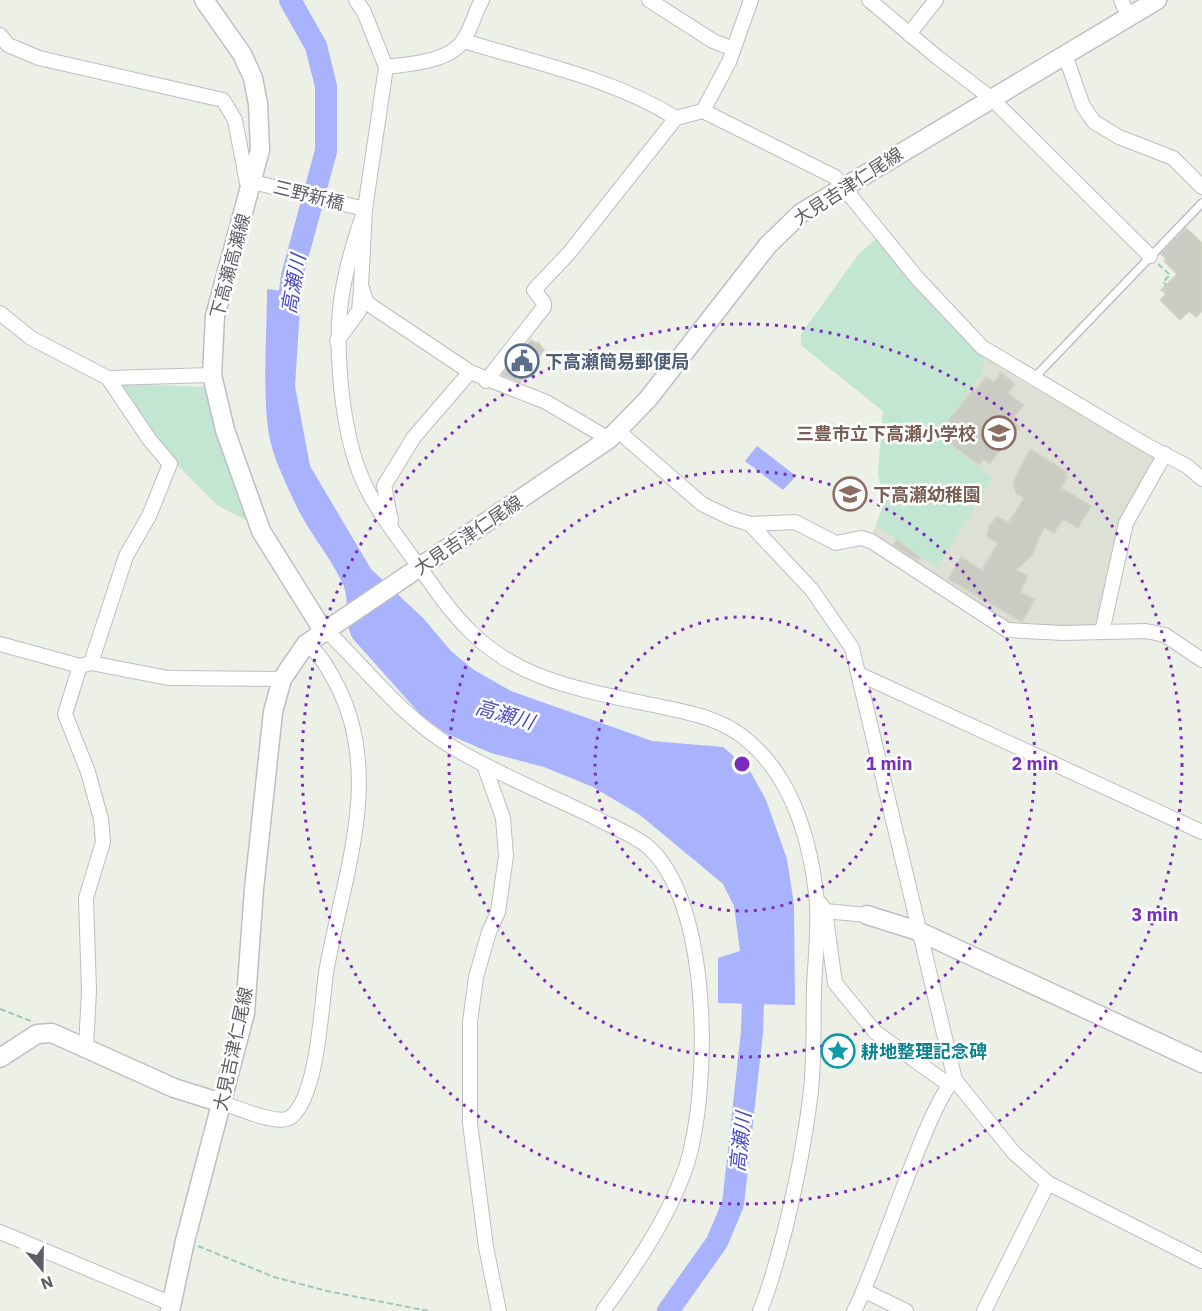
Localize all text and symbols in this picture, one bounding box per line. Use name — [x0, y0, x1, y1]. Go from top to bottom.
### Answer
street label: 大見吉津仁尾線 — [789, 142, 907, 230]
street label: 三野新橋 — [271, 175, 347, 215]
street label: 下高瀬高瀬線 — [205, 211, 255, 321]
water label: 高瀬川 — [274, 250, 312, 316]
public building icon: 下高瀬簡易郵便局 — [504, 343, 540, 379]
place label: 下高瀬簡易郵便局 — [545, 350, 689, 373]
school or university icon: 三豊市立下高瀬小学校 — [981, 415, 1017, 451]
place label: 三豊市立下高瀬小学校 — [796, 422, 976, 445]
school or university icon: 下高瀬幼稚園 — [832, 476, 868, 512]
place label: 下高瀬幼稚園 — [873, 483, 981, 506]
street label: 大見吉津仁尾線 — [409, 490, 527, 580]
water label: 高瀬川 — [472, 693, 539, 736]
text: 1 min — [865, 752, 913, 775]
text: 2 min — [1011, 752, 1059, 775]
centre of rings — [732, 754, 752, 774]
text: 3 min — [1131, 903, 1179, 926]
street label: 大見吉津仁尾線 — [209, 985, 257, 1113]
place icon: 耕地整理記念碑 — [820, 1033, 856, 1069]
place label: 耕地整理記念碑 — [861, 1040, 987, 1063]
water label: 高瀬川 — [723, 1109, 757, 1173]
north arrow — [12, 1239, 72, 1299]
text: N — [38, 1272, 56, 1294]

